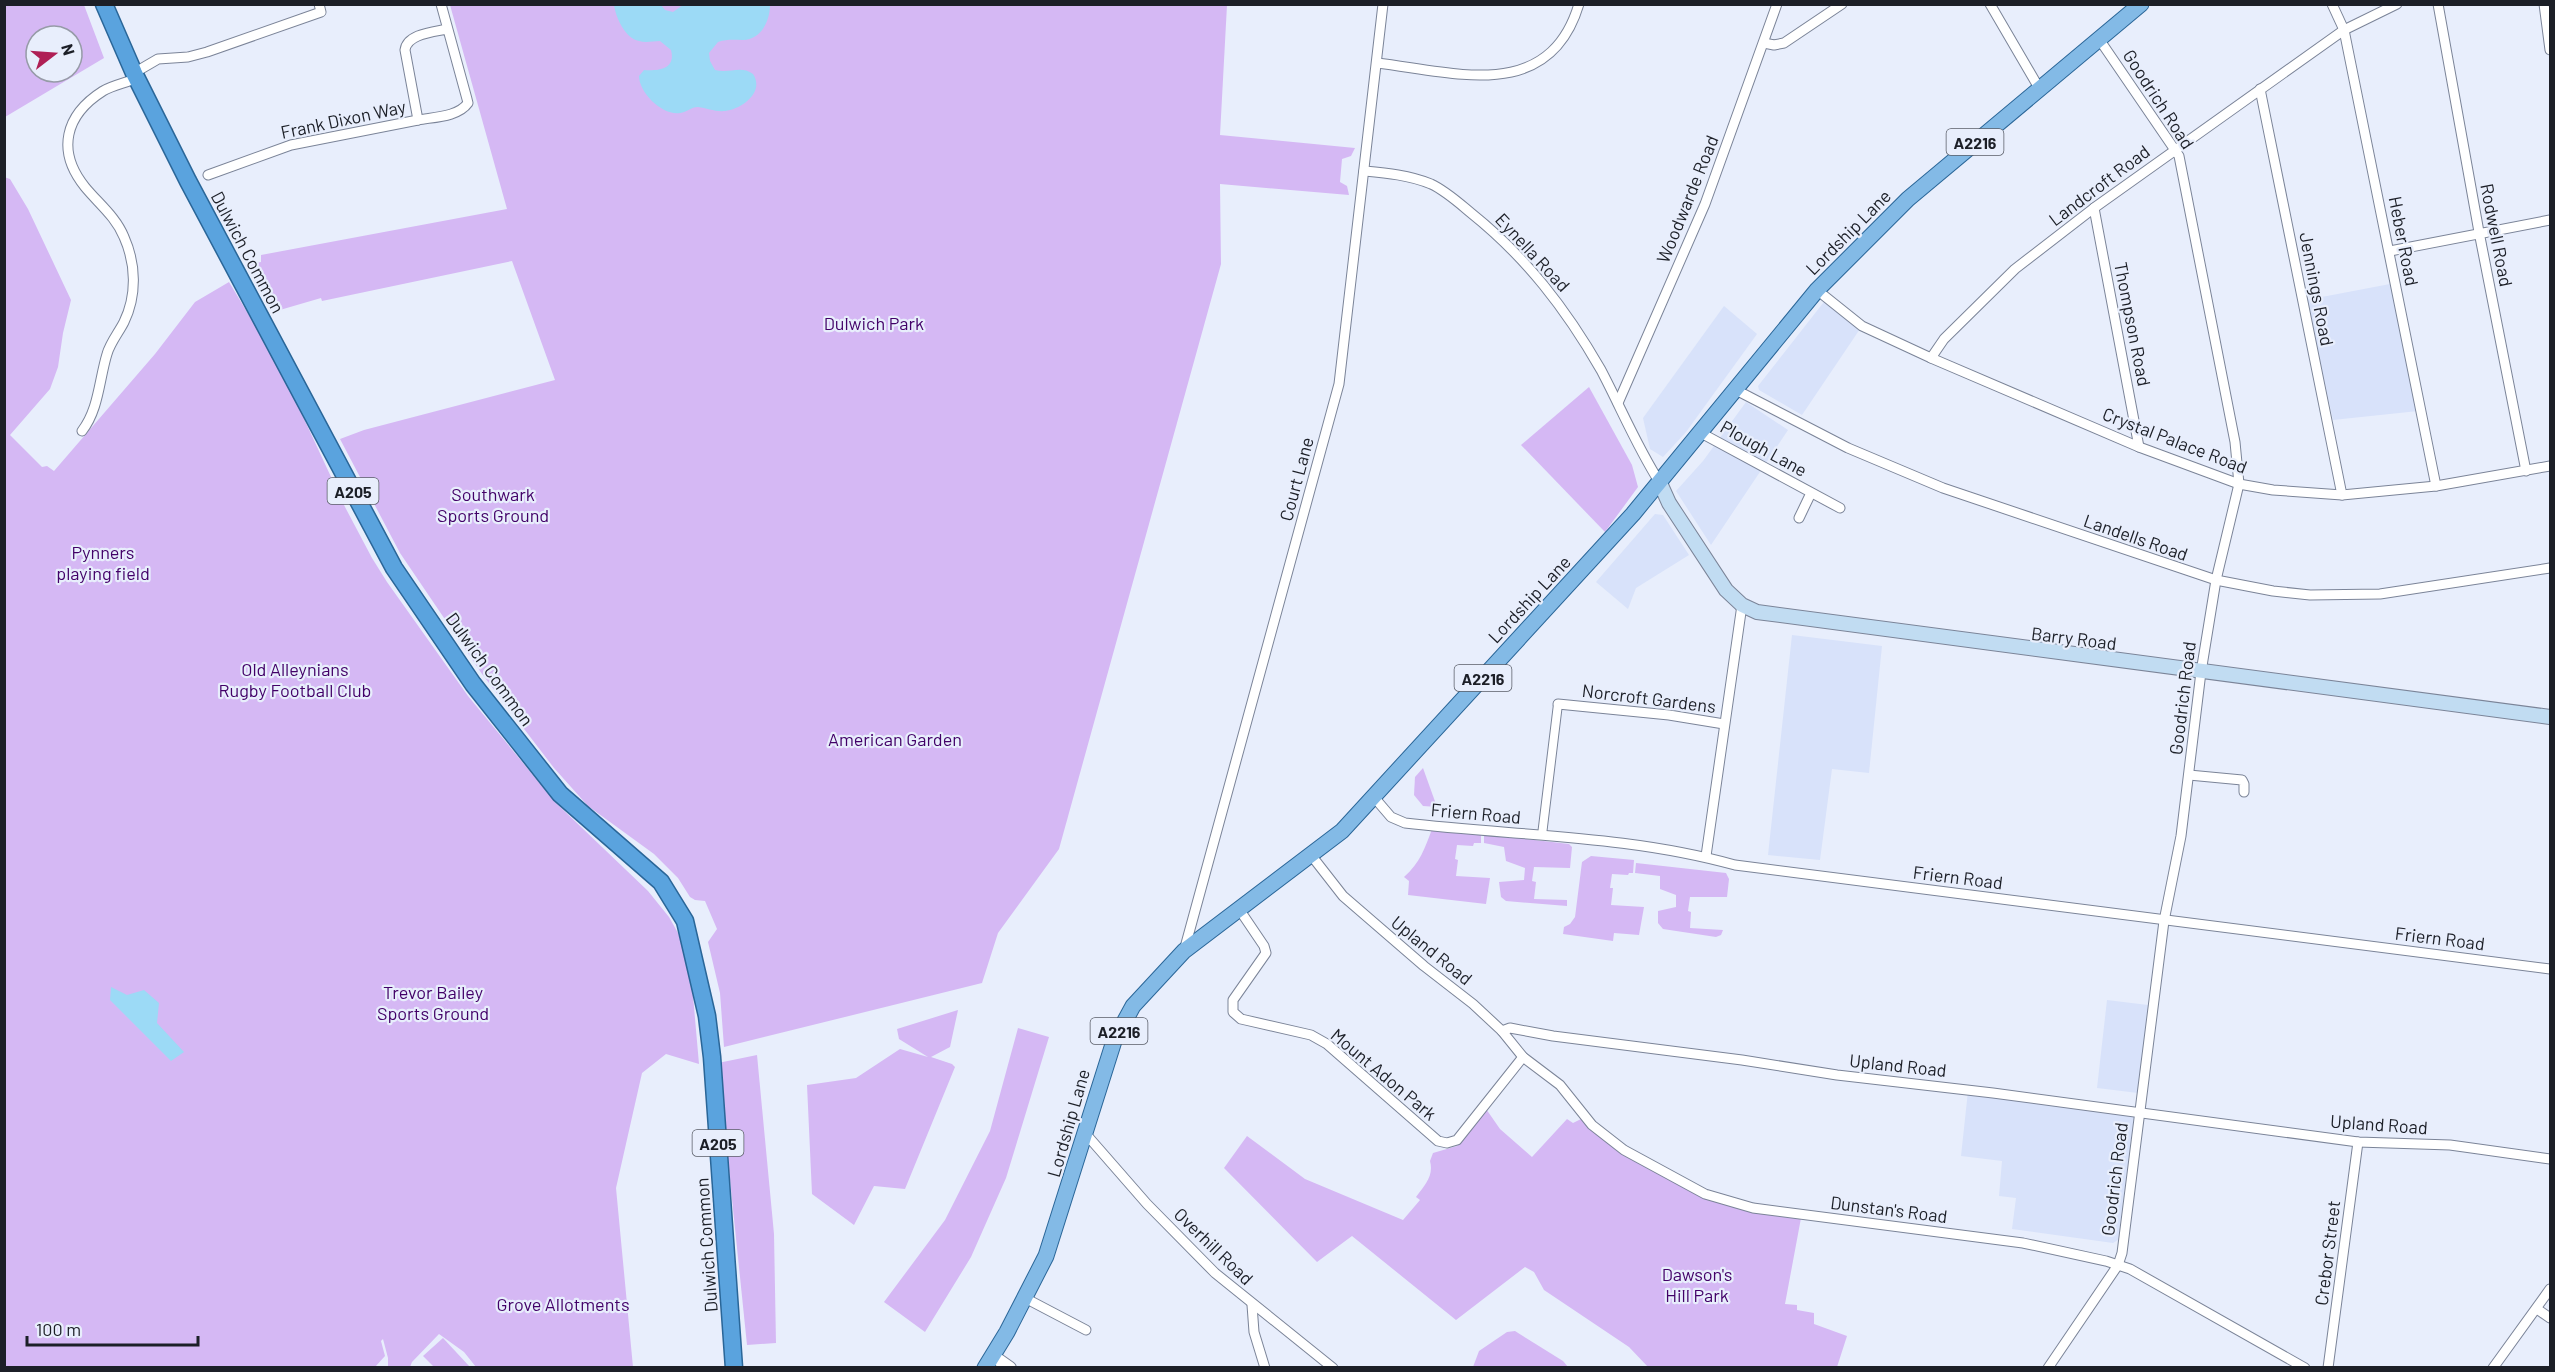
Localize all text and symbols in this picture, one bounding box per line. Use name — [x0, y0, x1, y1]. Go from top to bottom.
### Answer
north arrow — [24, 24, 84, 84]
text: N — [58, 42, 79, 57]
street label: Goodrich Road — [2119, 45, 2199, 153]
street label: Frank Dixon Way — [278, 95, 408, 143]
road number: A2216 — [1946, 129, 2004, 155]
street label: Woodwarde Road — [1651, 132, 1723, 266]
street label: Landcroft Road — [2044, 140, 2154, 230]
street label: Rodwell Road — [2476, 182, 2518, 288]
street label: Lordship Lane — [1801, 185, 1895, 279]
street label: Dulwich Common — [207, 187, 289, 317]
street label: Heber Road — [2385, 194, 2423, 288]
street label: Eynella Road — [1491, 208, 1575, 296]
street label: Jennings Road — [2295, 230, 2339, 348]
street label: Thompson Road — [2110, 260, 2156, 388]
park label: Dulwich Park — [824, 312, 924, 334]
street label: Crystal Palace Road — [2100, 402, 2250, 478]
street label: Plough Lane — [1717, 415, 1811, 481]
street label: Court Lane — [1274, 435, 1318, 523]
road number: A205 — [328, 478, 378, 504]
park label: Southwark Sports Ground — [437, 483, 549, 526]
street label: Landells Road — [2081, 509, 2191, 565]
park label: Pynners playing field — [56, 541, 150, 584]
street label: Lordship Lane — [1483, 551, 1575, 647]
street label: Dulwich Common — [441, 608, 539, 730]
street label: Barry Road — [2030, 622, 2118, 654]
street label: Goodrich Road — [2164, 640, 2200, 756]
park label: Old Alleynians Rugby Football Club — [219, 658, 371, 701]
road number: A2216 — [1454, 665, 1512, 691]
street label: Norcroft Gardens — [1581, 679, 1717, 717]
park label: American Garden — [828, 728, 962, 750]
street label: Friern Road — [1430, 798, 1522, 828]
street label: Friern Road — [1912, 861, 2004, 893]
street label: Upland Road — [1387, 911, 1477, 989]
street label: Friern Road — [2394, 922, 2486, 954]
park label: Trevor Bailey Sports Ground — [377, 981, 489, 1024]
road number: A2216 — [1090, 1018, 1148, 1044]
street label: Mount Adon Park — [1327, 1023, 1441, 1125]
street label: Upland Road — [1848, 1049, 1948, 1081]
street label: Lordship Lane — [1042, 1066, 1094, 1180]
street label: Upland Road — [2329, 1110, 2429, 1138]
street label: Goodrich Road — [2096, 1121, 2132, 1237]
road number: A205 — [692, 1130, 744, 1156]
street label: Dulwich Common — [690, 1177, 722, 1313]
street label: Dunstan's Road — [1829, 1191, 1949, 1227]
street label: Crebor Street — [2310, 1199, 2344, 1307]
street label: Overhill Road — [1170, 1203, 1258, 1289]
park label: Dawson's Hill Park — [1662, 1263, 1732, 1306]
park label: Grove Allotments — [496, 1293, 630, 1315]
scale bar — [27, 1309, 198, 1347]
text: 100 m — [36, 1318, 81, 1340]

